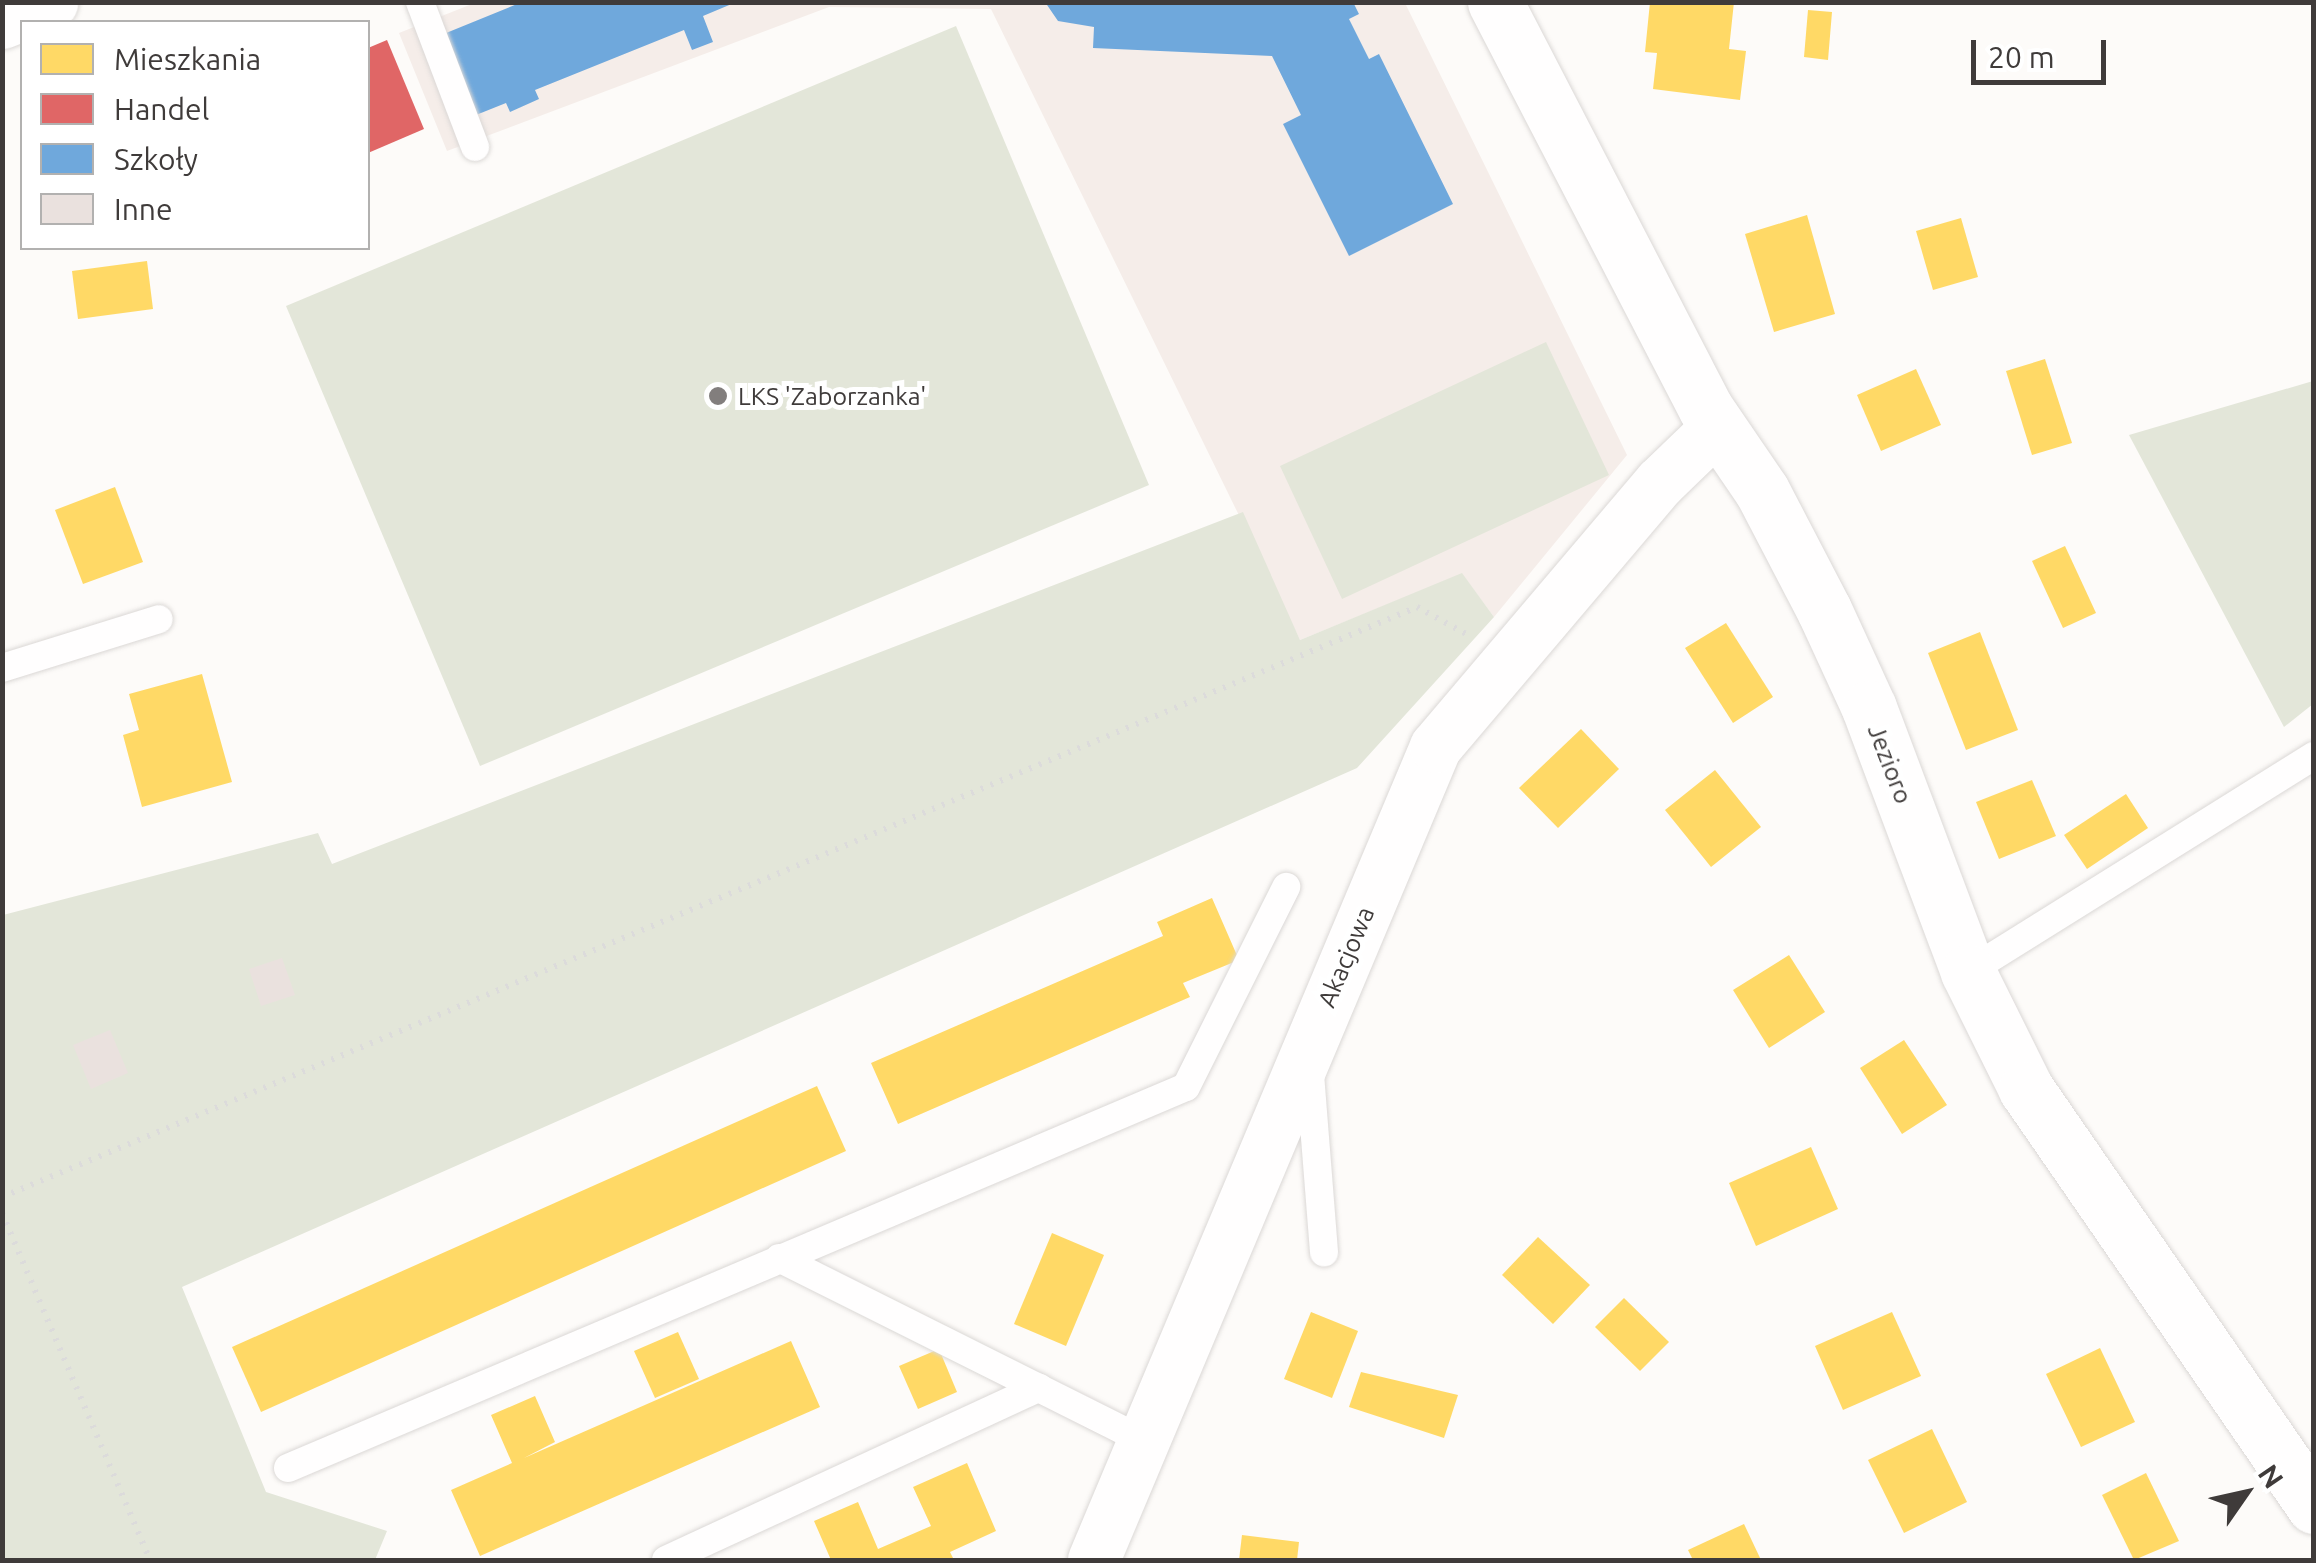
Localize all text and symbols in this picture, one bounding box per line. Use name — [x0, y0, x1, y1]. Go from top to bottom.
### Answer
legend — [20, 20, 370, 250]
scale bar — [1976, 20, 2111, 82]
text: 20 m — [1988, 40, 2055, 74]
text: Mieszkania — [114, 42, 261, 76]
text: Handel — [114, 92, 209, 126]
text: Szkoły — [114, 142, 198, 176]
text: Inne — [114, 192, 173, 226]
place label: LKS 'Zaborzanka' — [738, 381, 926, 411]
marker: LKS 'Zaborzanka' — [707, 385, 729, 407]
street label: Jezioro — [1861, 720, 1919, 808]
street label: Akacjowa — [1311, 902, 1381, 1012]
north arrow — [2196, 1443, 2296, 1543]
text: N — [2253, 1459, 2290, 1493]

